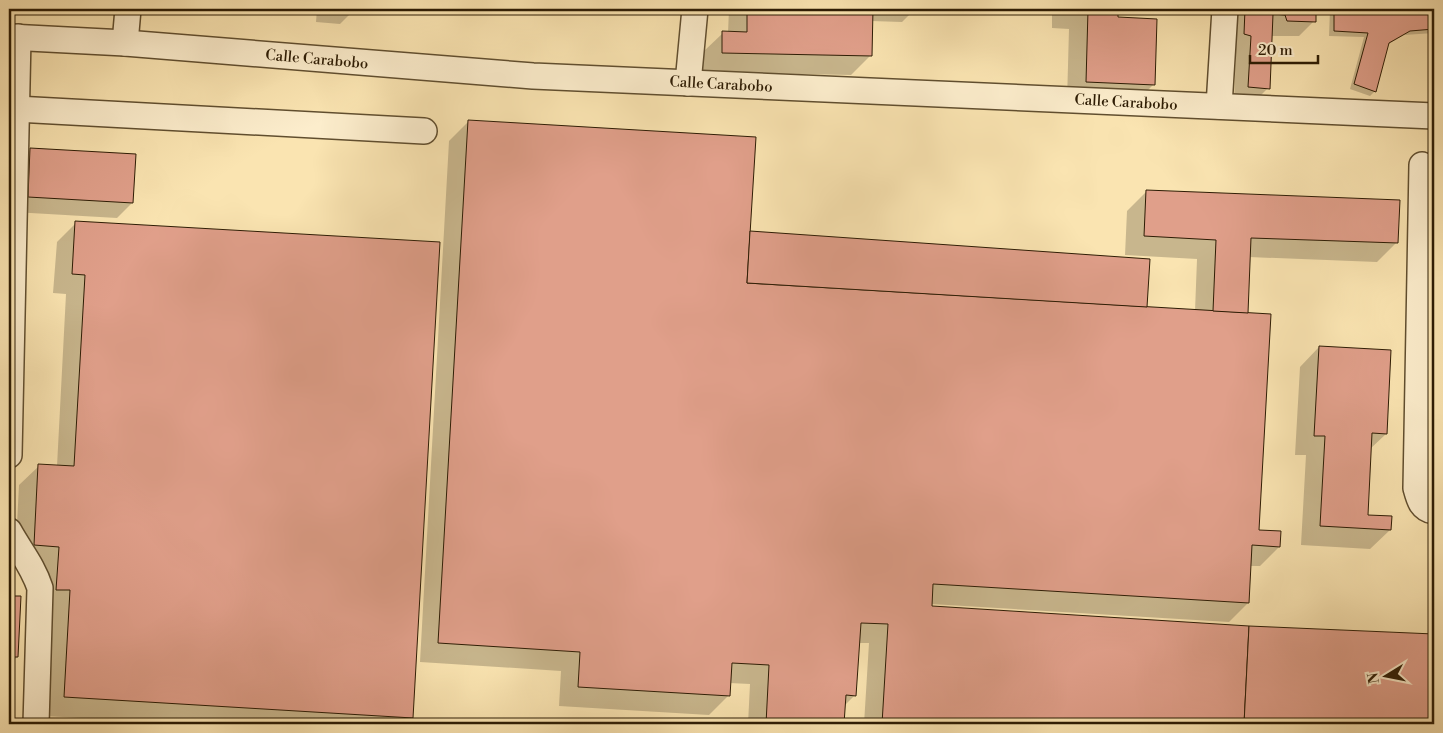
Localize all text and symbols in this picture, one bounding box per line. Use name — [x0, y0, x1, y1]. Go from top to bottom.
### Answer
scale bar — [1250, 32, 1318, 64]
text: 20 m — [1258, 41, 1293, 60]
street label: Calle Carabobo — [265, 46, 369, 73]
street label: Calle Carabobo — [669, 72, 773, 97]
street label: Calle Carabobo — [1074, 90, 1178, 115]
north arrow — [1360, 650, 1410, 700]
text: N — [1364, 671, 1384, 685]

